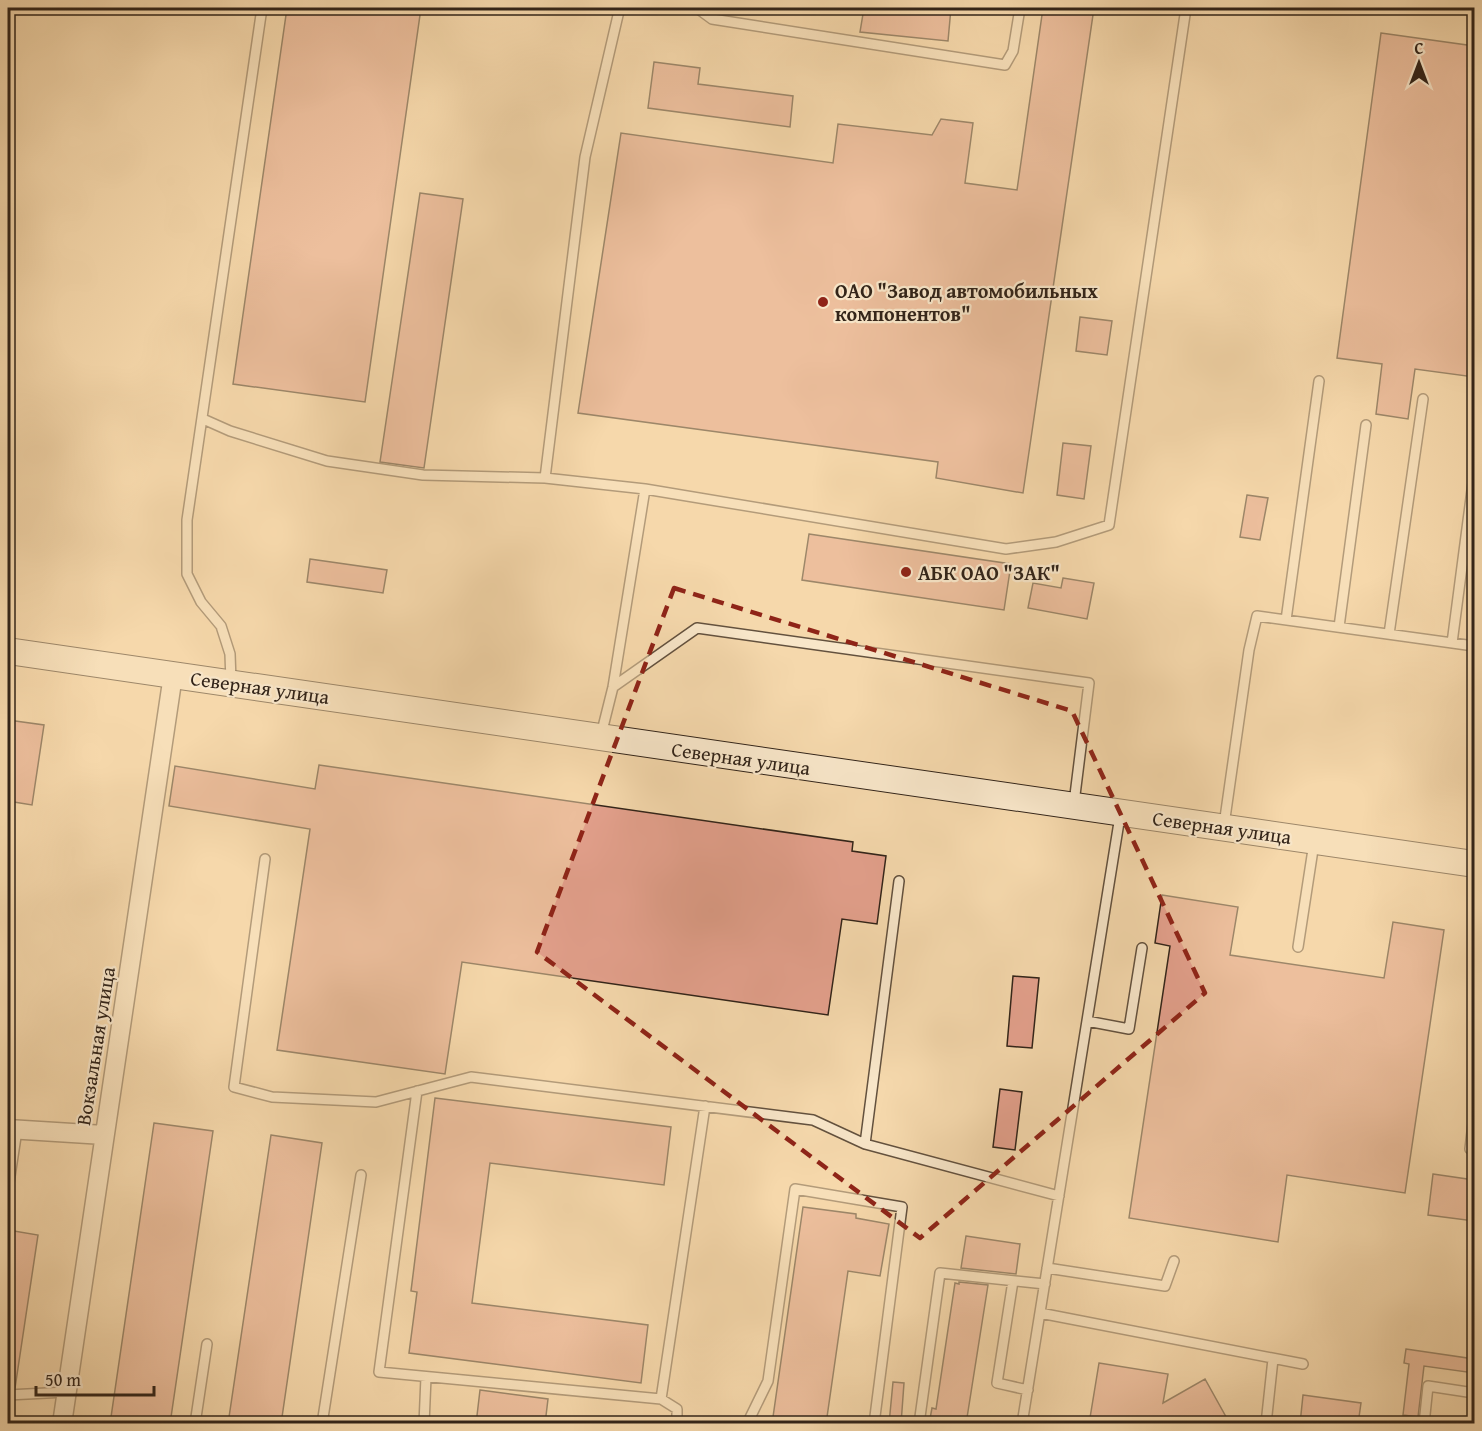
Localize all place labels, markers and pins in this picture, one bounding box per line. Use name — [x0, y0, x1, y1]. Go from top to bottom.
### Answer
place label: ОАО "Завод автомобильных компонентов" — [835, 276, 1098, 328]
marker: ОАО "Завод автомобильных компонентов" — [816, 295, 830, 309]
place label: АБК ОАО "ЗАК" — [918, 558, 1060, 587]
marker: АБК ОАО "ЗАК" — [899, 565, 913, 579]

